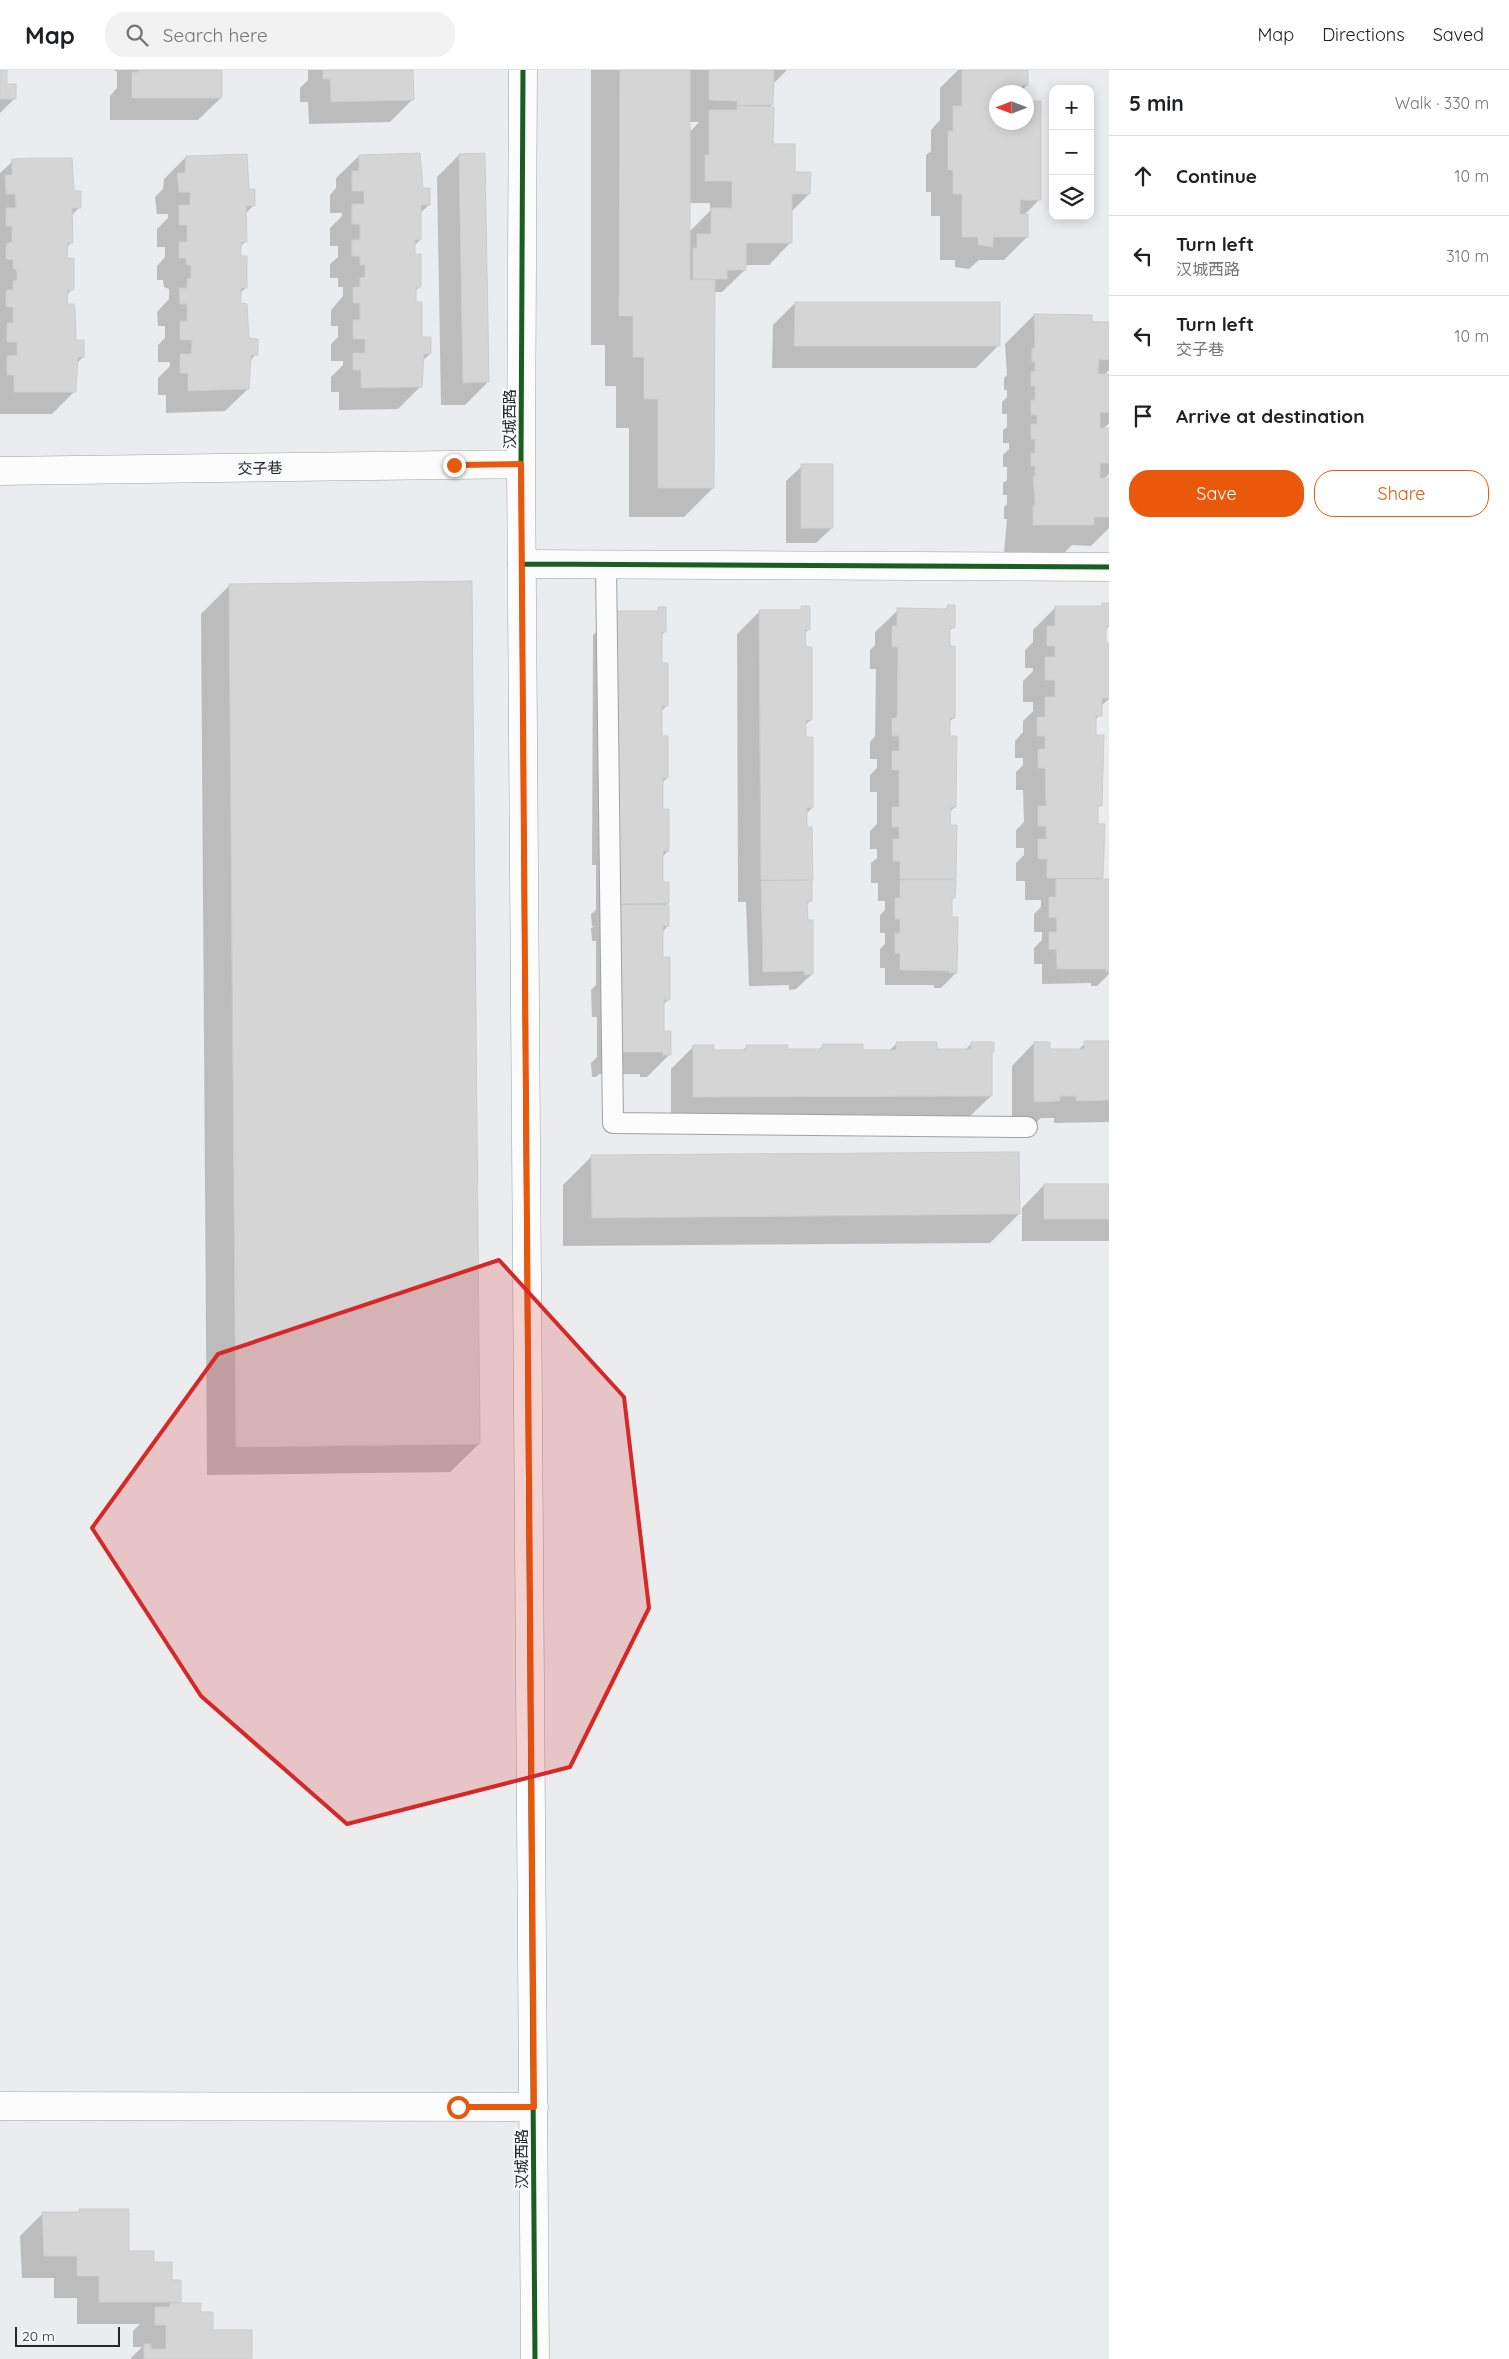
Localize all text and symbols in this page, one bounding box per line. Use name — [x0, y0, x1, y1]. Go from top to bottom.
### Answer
search box — [105, 12, 455, 57]
text: Map — [25, 20, 75, 50]
icon: search — [123, 21, 151, 49]
text: Search here — [163, 23, 268, 47]
text: Map — [1257, 23, 1294, 46]
text: Directions — [1322, 23, 1405, 46]
text: Saved — [1433, 23, 1484, 46]
north arrow — [989, 85, 1034, 130]
map controls — [1049, 85, 1094, 220]
button: + — [1049, 85, 1094, 130]
text: 5 min — [1129, 90, 1184, 116]
text: Walk · 330 m — [1395, 93, 1489, 113]
button: − — [1049, 130, 1094, 175]
icon: ahead — [1129, 162, 1157, 190]
text: Continue — [1176, 164, 1257, 188]
text: 10 m — [1455, 166, 1489, 186]
button: layers — [1049, 175, 1094, 220]
text: Turn left — [1176, 232, 1254, 256]
icon: left — [1129, 242, 1157, 270]
text: 310 m — [1446, 246, 1489, 266]
text: 汉城西路 — [1176, 259, 1240, 279]
text: Turn left — [1176, 312, 1254, 336]
icon: left — [1129, 322, 1157, 350]
text: 10 m — [1455, 326, 1489, 346]
text: 交子巷 — [1176, 339, 1224, 359]
street label: 汉城西路 — [500, 389, 519, 449]
icon: arrive — [1129, 402, 1157, 430]
text: Arrive at destination — [1176, 404, 1365, 428]
route end — [443, 454, 466, 477]
street label: 交子巷 — [237, 458, 283, 478]
button: Save — [1129, 470, 1304, 517]
button: Share — [1314, 470, 1489, 517]
route start — [447, 2096, 470, 2119]
street label: 汉城西路 — [512, 2129, 531, 2189]
scale bar — [15, 2324, 120, 2347]
text: 20 m — [22, 2327, 55, 2345]

